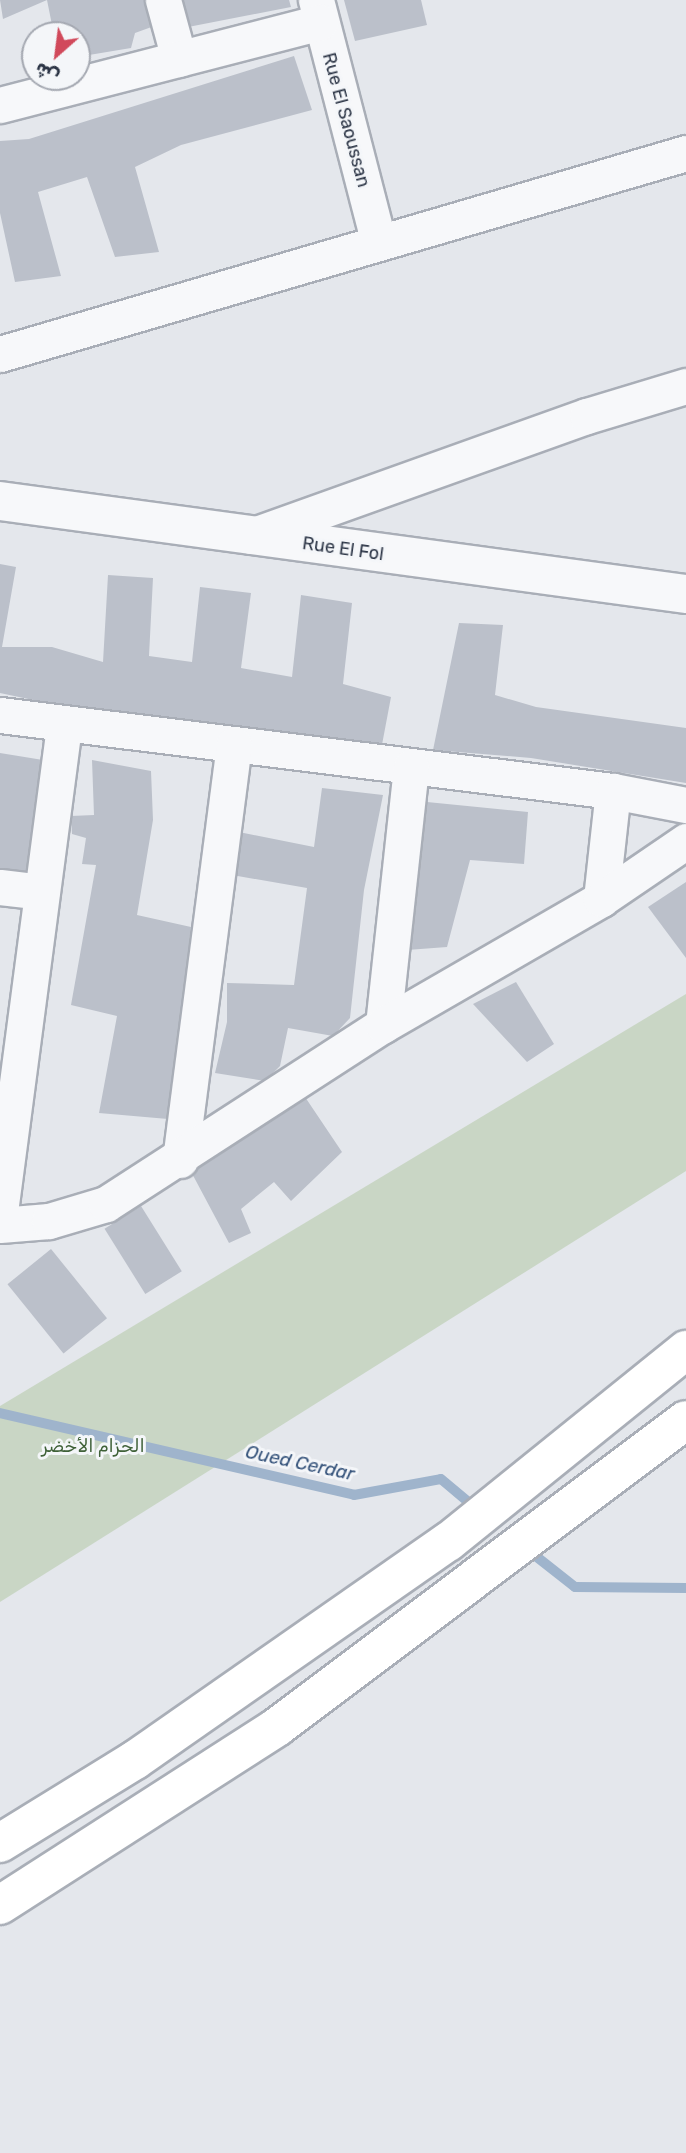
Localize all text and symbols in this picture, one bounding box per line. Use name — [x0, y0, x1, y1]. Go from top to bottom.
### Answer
north arrow — [21, 21, 91, 91]
street label: Rue El Saoussan — [318, 50, 374, 190]
text: ش — [31, 57, 63, 89]
street label: Rue El Fol — [301, 533, 385, 565]
park label: الحزام الأخضر — [41, 1435, 145, 1457]
water label: Oued Cerdar — [243, 1440, 357, 1486]

